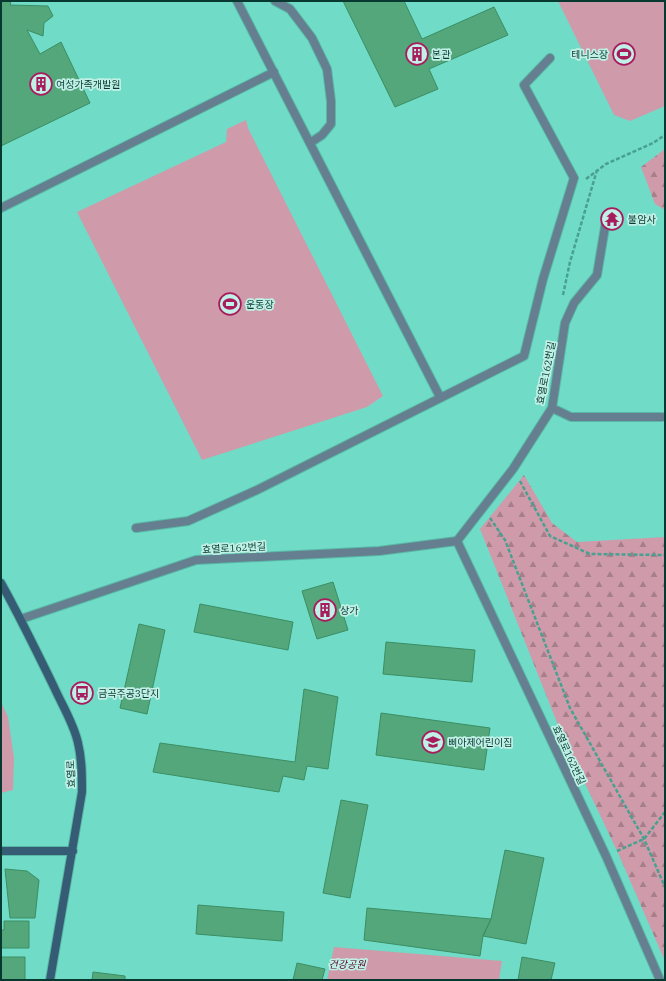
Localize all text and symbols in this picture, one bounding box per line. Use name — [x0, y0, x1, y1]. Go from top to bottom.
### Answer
building icon: 본관 — [404, 41, 430, 67]
sports icon: 테니스장 — [611, 41, 637, 67]
place label: 본관 — [432, 48, 451, 61]
place label: 테니스장 — [571, 48, 608, 61]
building icon: 여성가족개발원 — [28, 71, 54, 97]
place label: 여성가족개발원 — [56, 78, 120, 91]
temple icon: 불암사 — [599, 206, 625, 232]
place label: 불암사 — [628, 213, 656, 226]
sports icon: 운동장 — [217, 291, 243, 317]
place label: 운동장 — [246, 298, 274, 311]
street label: 효열로162번길 — [534, 340, 558, 406]
street label: 효열로162번길 — [202, 540, 266, 556]
building icon: 상가 — [312, 597, 338, 623]
place label: 상가 — [340, 604, 358, 617]
bus stop icon: 금곡주공3단지 — [69, 680, 95, 706]
place label: 금곡주공3단지 — [98, 687, 159, 700]
street label: 효열로162번길 — [550, 723, 588, 787]
school or university icon: 삐아제어린이집 — [420, 729, 446, 755]
place label: 삐아제어린이집 — [448, 736, 512, 749]
street label: 효열로 — [64, 760, 78, 788]
park label: 건강공원 — [329, 958, 366, 971]

